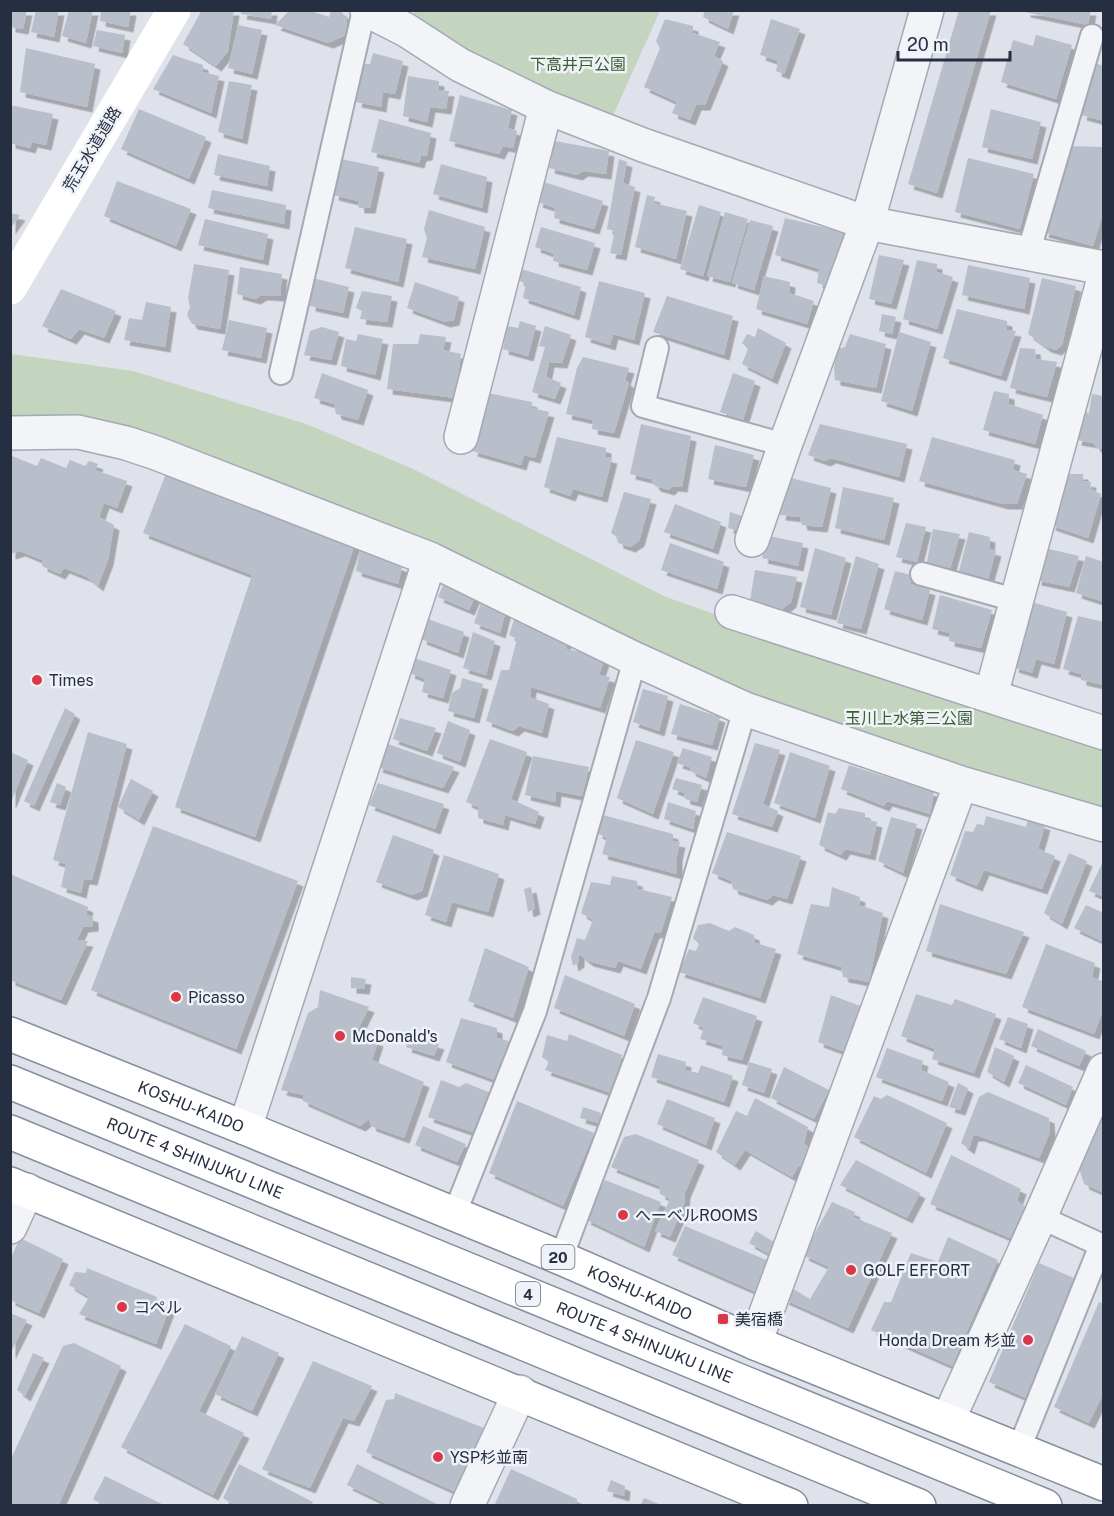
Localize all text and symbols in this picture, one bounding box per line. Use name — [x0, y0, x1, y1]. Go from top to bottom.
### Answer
scale bar — [898, 24, 1010, 62]
text: 20 m — [907, 34, 949, 55]
park label: 下高井戸公園 — [530, 55, 626, 74]
street label: 荒玉水道道路 — [59, 103, 125, 195]
place label: Times — [49, 671, 94, 690]
marker: Times — [30, 673, 44, 687]
park label: 玉川上水第三公園 — [845, 709, 973, 728]
place label: Picasso — [188, 988, 245, 1007]
marker: Picasso — [169, 990, 183, 1004]
place label: McDonald's — [352, 1027, 438, 1046]
marker: McDonald's — [333, 1029, 347, 1043]
street label: KOSHU-KAIDO — [135, 1077, 247, 1136]
street label: ROUTE 4 SHINJUKU LINE — [104, 1113, 286, 1202]
place label: へーベルROOMS — [635, 1206, 758, 1225]
marker: へーベルROOMS — [616, 1208, 630, 1222]
road number: 20 — [542, 1245, 574, 1269]
street label: KOSHU-KAIDO — [585, 1261, 695, 1324]
place label: GOLF EFFORT — [863, 1261, 971, 1280]
marker: GOLF EFFORT — [844, 1263, 858, 1277]
road number: 4 — [516, 1282, 540, 1306]
street label: ROUTE 4 SHINJUKU LINE — [554, 1297, 736, 1387]
place label: コペル — [134, 1298, 182, 1317]
marker: コペル — [115, 1300, 129, 1314]
place label: 美宿橋 — [735, 1310, 783, 1329]
marker: 美宿橋 — [716, 1312, 730, 1326]
place label: Honda Dream 杉並 — [879, 1331, 1016, 1350]
marker: Honda Dream 杉並 — [1021, 1333, 1035, 1347]
place label: YSP杉並南 — [450, 1448, 528, 1467]
marker: YSP杉並南 — [431, 1450, 445, 1464]

